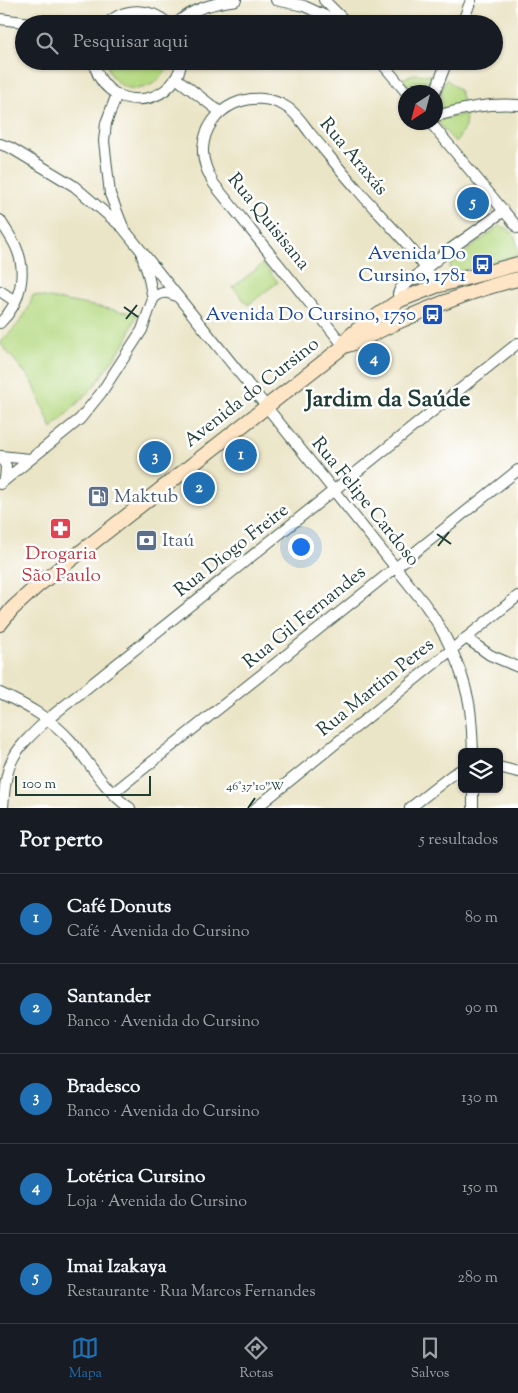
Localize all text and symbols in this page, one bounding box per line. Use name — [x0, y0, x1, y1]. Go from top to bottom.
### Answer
search box — [15, 15, 503, 70]
icon: search — [33, 29, 61, 57]
text: Pesquisar aqui — [73, 29, 188, 56]
north arrow — [398, 85, 443, 130]
street label: Rua Araxás — [312, 112, 394, 202]
street label: Rua Quisisana — [220, 168, 316, 277]
pin: 5 — [457, 184, 489, 222]
place label: Avenida Do Cursino, 1781 — [358, 241, 467, 290]
bus stop icon: Avenida Do Cursino, 1781 — [470, 253, 494, 277]
place label: Avenida Do Cursino, 1750 — [206, 302, 416, 329]
bus stop icon: Avenida Do Cursino, 1750 — [420, 303, 444, 327]
street label: Avenida do Cursino — [179, 332, 325, 454]
pin: 4 — [358, 340, 390, 378]
district label: Jardim da Saúde — [303, 383, 471, 417]
street label: Rua Felipe Cardoso — [304, 432, 426, 572]
pin: 1 — [225, 436, 257, 474]
pin: 3 — [139, 438, 171, 476]
pin: 2 — [183, 469, 215, 507]
place label: Maktub — [114, 484, 178, 511]
fuel station icon: Maktub — [86, 485, 110, 509]
street label: Rua Diogo Freire — [169, 498, 295, 604]
pharmacy icon: Drogaria São Paulo — [49, 516, 73, 540]
place label: Itaú — [162, 528, 194, 555]
bank icon: Itaú — [134, 529, 158, 553]
your location — [288, 534, 314, 560]
place label: Drogaria São Paulo — [21, 541, 101, 590]
street label: Rua Gil Fernandes — [238, 560, 372, 676]
street label: Rua Martim Peres — [312, 632, 440, 744]
map controls — [458, 748, 503, 793]
button: layers — [458, 748, 503, 793]
scale bar — [15, 773, 151, 796]
text: 100 m — [22, 775, 56, 795]
text: 46°37'10"W — [226, 778, 284, 796]
text: Por perto — [20, 826, 103, 856]
text: 5 resultados — [419, 829, 498, 852]
text: Café Donuts — [67, 894, 171, 921]
text: 1 — [33, 907, 39, 930]
text: 80 m — [465, 907, 498, 930]
text: Café · Avenida do Cursino — [67, 921, 250, 944]
text: Santander — [67, 984, 151, 1011]
text: 2 — [32, 997, 40, 1020]
text: 90 m — [465, 997, 498, 1020]
text: Banco · Avenida do Cursino — [67, 1011, 260, 1034]
text: Bradesco — [67, 1074, 140, 1101]
text: 3 — [33, 1087, 39, 1110]
text: 130 m — [461, 1087, 498, 1110]
text: Banco · Avenida do Cursino — [67, 1101, 260, 1124]
text: Lotérica Cursino — [67, 1164, 205, 1191]
text: 4 — [32, 1177, 40, 1200]
text: 150 m — [462, 1177, 498, 1200]
text: Loja · Avenida do Cursino — [67, 1191, 247, 1214]
text: Imai Izakaya — [67, 1254, 166, 1281]
text: 5 — [33, 1267, 39, 1290]
text: 280 m — [457, 1267, 498, 1290]
text: Restaurante · Rua Marcos Fernandes — [67, 1281, 315, 1304]
tab: Mapa — [69, 1334, 102, 1384]
tab: Rotas — [239, 1334, 273, 1384]
tab: Salvos — [411, 1334, 449, 1384]

